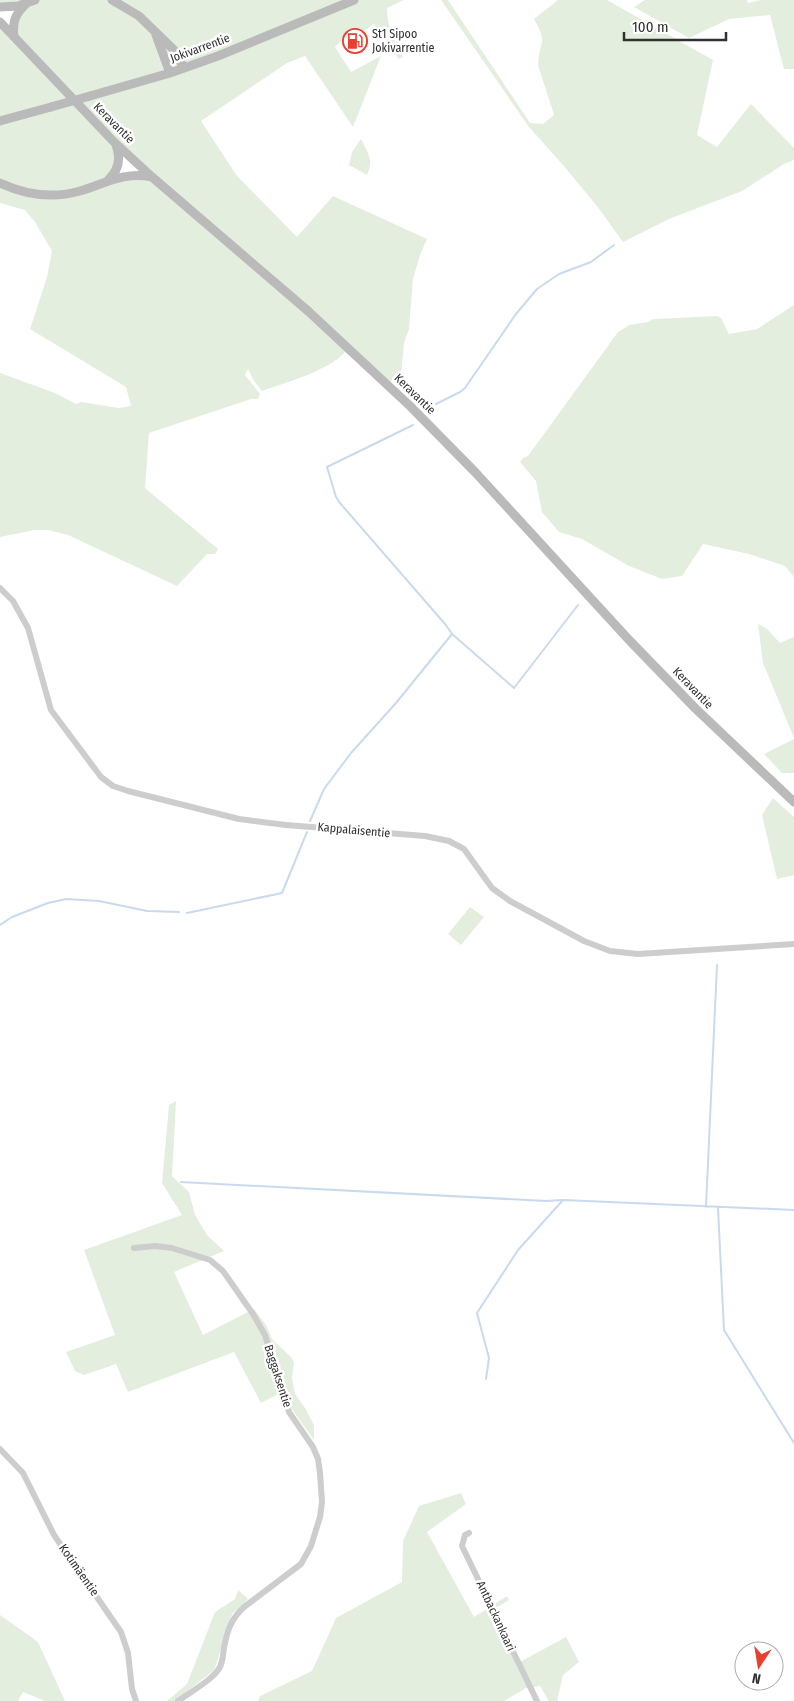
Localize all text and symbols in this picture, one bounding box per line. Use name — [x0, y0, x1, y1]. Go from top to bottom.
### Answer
scale bar — [624, 10, 726, 42]
text: 100 m — [632, 18, 669, 36]
place label: St1 Sipoo Jokivarrentie — [372, 27, 434, 55]
fuel station icon: St1 Sipoo Jokivarrentie — [342, 28, 368, 54]
street label: Jokivarrentie — [168, 31, 232, 65]
street label: Keravantie — [91, 100, 137, 146]
street label: Keravantie — [391, 371, 439, 417]
street label: Keravantie — [670, 664, 716, 712]
street label: Kappalaisentie — [317, 820, 391, 840]
street label: Baggaksentie — [261, 1343, 295, 1409]
street label: Kotimäentie — [56, 1542, 102, 1599]
street label: Antbackankaari — [474, 1579, 518, 1653]
north arrow — [734, 1641, 784, 1691]
text: N — [751, 1669, 762, 1687]

